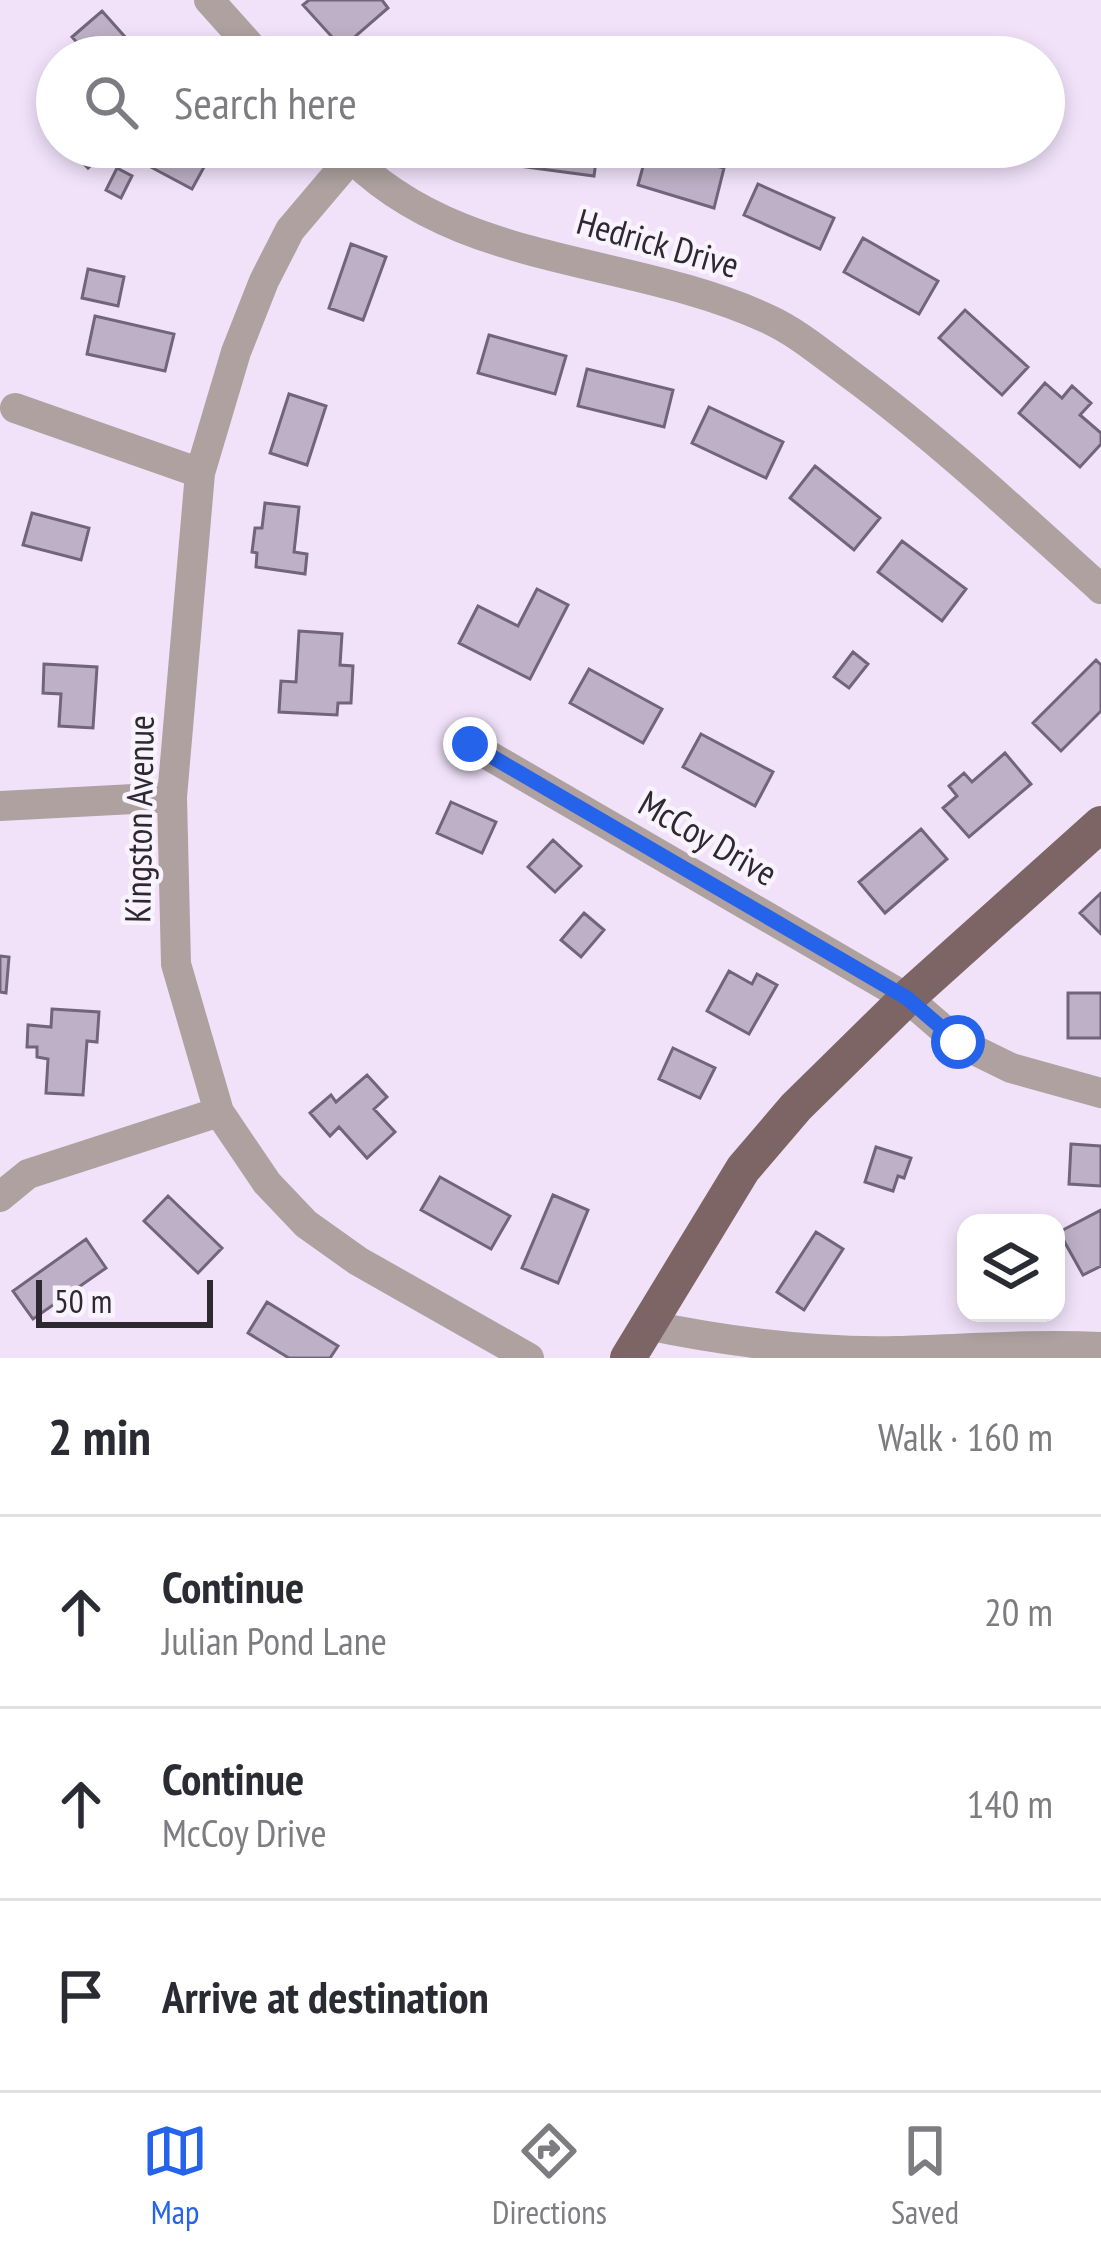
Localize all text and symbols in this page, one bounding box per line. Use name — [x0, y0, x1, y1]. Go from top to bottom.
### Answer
search box — [36, 36, 1065, 168]
icon: search — [78, 69, 144, 135]
text: Search here — [174, 73, 357, 131]
street label: Hedrick Drive — [572, 197, 745, 288]
street label: Kingston Avenue — [113, 715, 164, 923]
route end — [443, 717, 497, 771]
street label: McCoy Drive — [631, 779, 786, 896]
route start — [931, 1015, 985, 1069]
map controls — [957, 1214, 1065, 1322]
button: layers — [957, 1214, 1065, 1322]
scale bar — [36, 1274, 213, 1327]
text: 50 m — [54, 1279, 112, 1322]
text: 2 min — [48, 1403, 151, 1469]
text: Walk · 160 m — [878, 1411, 1053, 1462]
text: Continue — [162, 1557, 304, 1615]
icon: ahead — [48, 1579, 114, 1645]
text: 20 m — [984, 1586, 1053, 1637]
text: Julian Pond Lane — [162, 1615, 387, 1666]
text: Continue — [162, 1749, 304, 1807]
icon: ahead — [48, 1771, 114, 1837]
text: 140 m — [967, 1778, 1053, 1829]
text: McCoy Drive — [162, 1807, 327, 1858]
icon: arrive — [48, 1963, 114, 2029]
text: Arrive at destination — [162, 1967, 489, 2025]
tab: Map — [142, 2118, 208, 2233]
tab: Directions — [492, 2118, 607, 2233]
tab: Saved — [891, 2118, 959, 2233]

